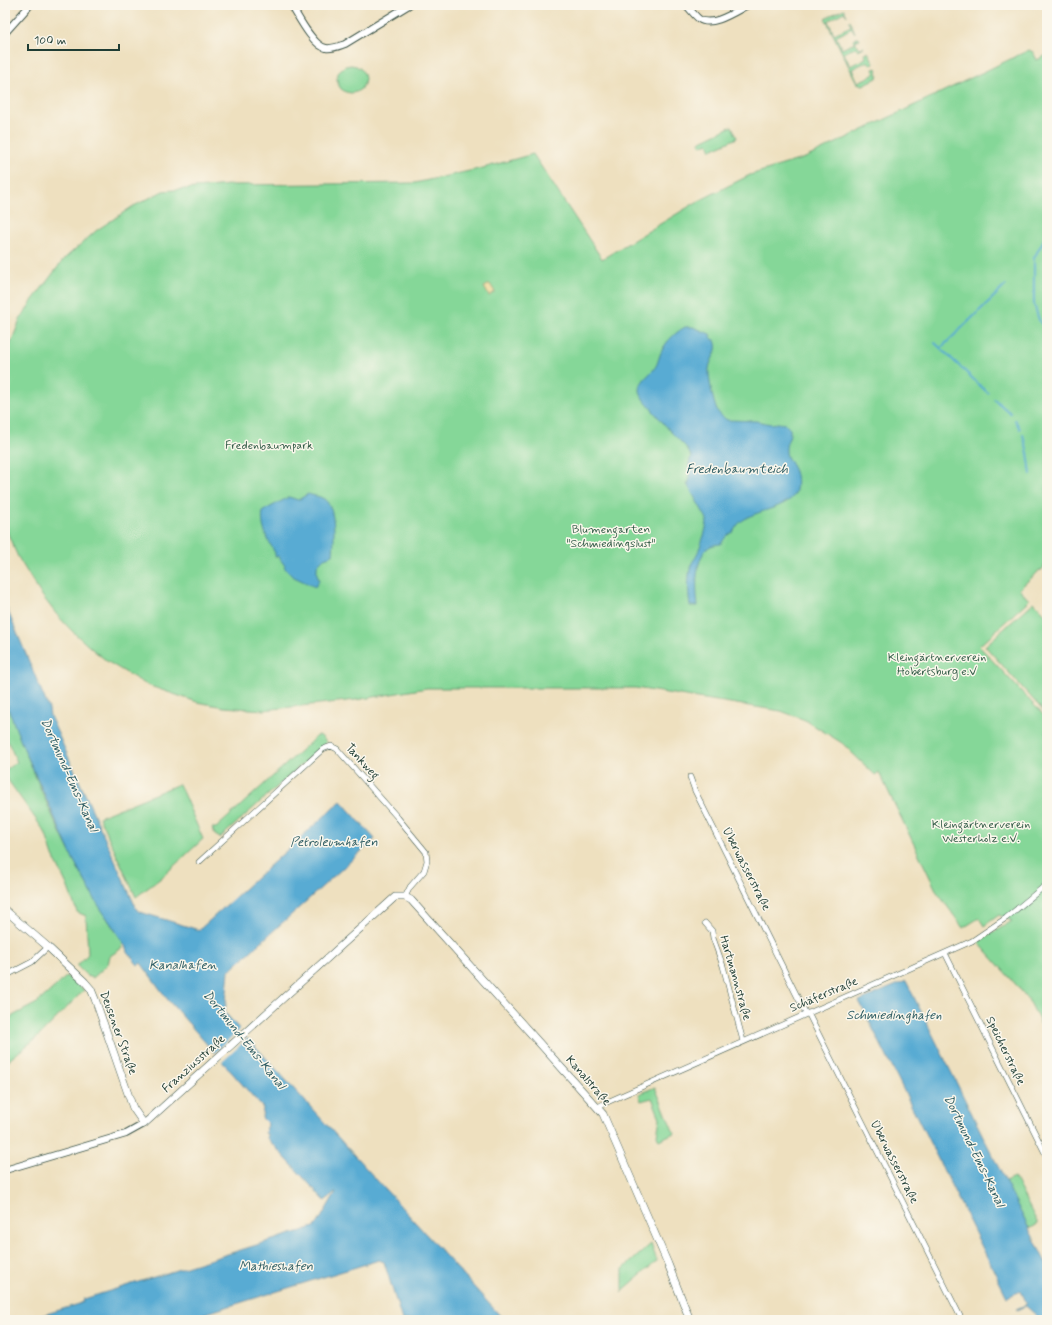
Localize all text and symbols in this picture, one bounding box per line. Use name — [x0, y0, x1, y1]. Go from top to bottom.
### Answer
scale bar — [28, 26, 119, 52]
text: 100 m — [34, 33, 66, 49]
park label: Fredenbaumpark — [225, 438, 313, 454]
water label: Fredenbaumteich — [686, 461, 788, 478]
park label: Blumengarten "Schmiedingslust" — [567, 522, 655, 552]
park label: Kleingärtnerverein Hobertsburg e.V — [888, 650, 986, 680]
water label: Dortmund-Ems-Kanal — [36, 716, 103, 837]
street label: Tankweg — [341, 741, 383, 784]
park label: Kleingärtnerverein Westerholz e.V. — [932, 817, 1030, 847]
street label: Überwasserstraße — [718, 824, 774, 914]
water label: Petroleumhafen — [290, 834, 378, 851]
street label: Hartmannstraße — [715, 934, 755, 1022]
water label: Kanalhafen — [149, 957, 218, 974]
street label: Schäferstraße — [788, 973, 861, 1017]
water label: Dortmund-Ems-Kanal — [199, 987, 291, 1095]
street label: Deusener Straße — [95, 989, 141, 1077]
water label: Schmiedinghafen — [846, 1007, 942, 1024]
street label: Speicherstraße — [981, 1014, 1029, 1088]
street label: Franziusstraße — [159, 1031, 229, 1097]
street label: Kanalstraße — [562, 1053, 614, 1109]
water label: Dortmund-Ems-Kanal — [940, 1092, 1010, 1212]
street label: Überwasserstraße — [866, 1117, 922, 1207]
water label: Mathieshafen — [239, 1258, 313, 1275]

